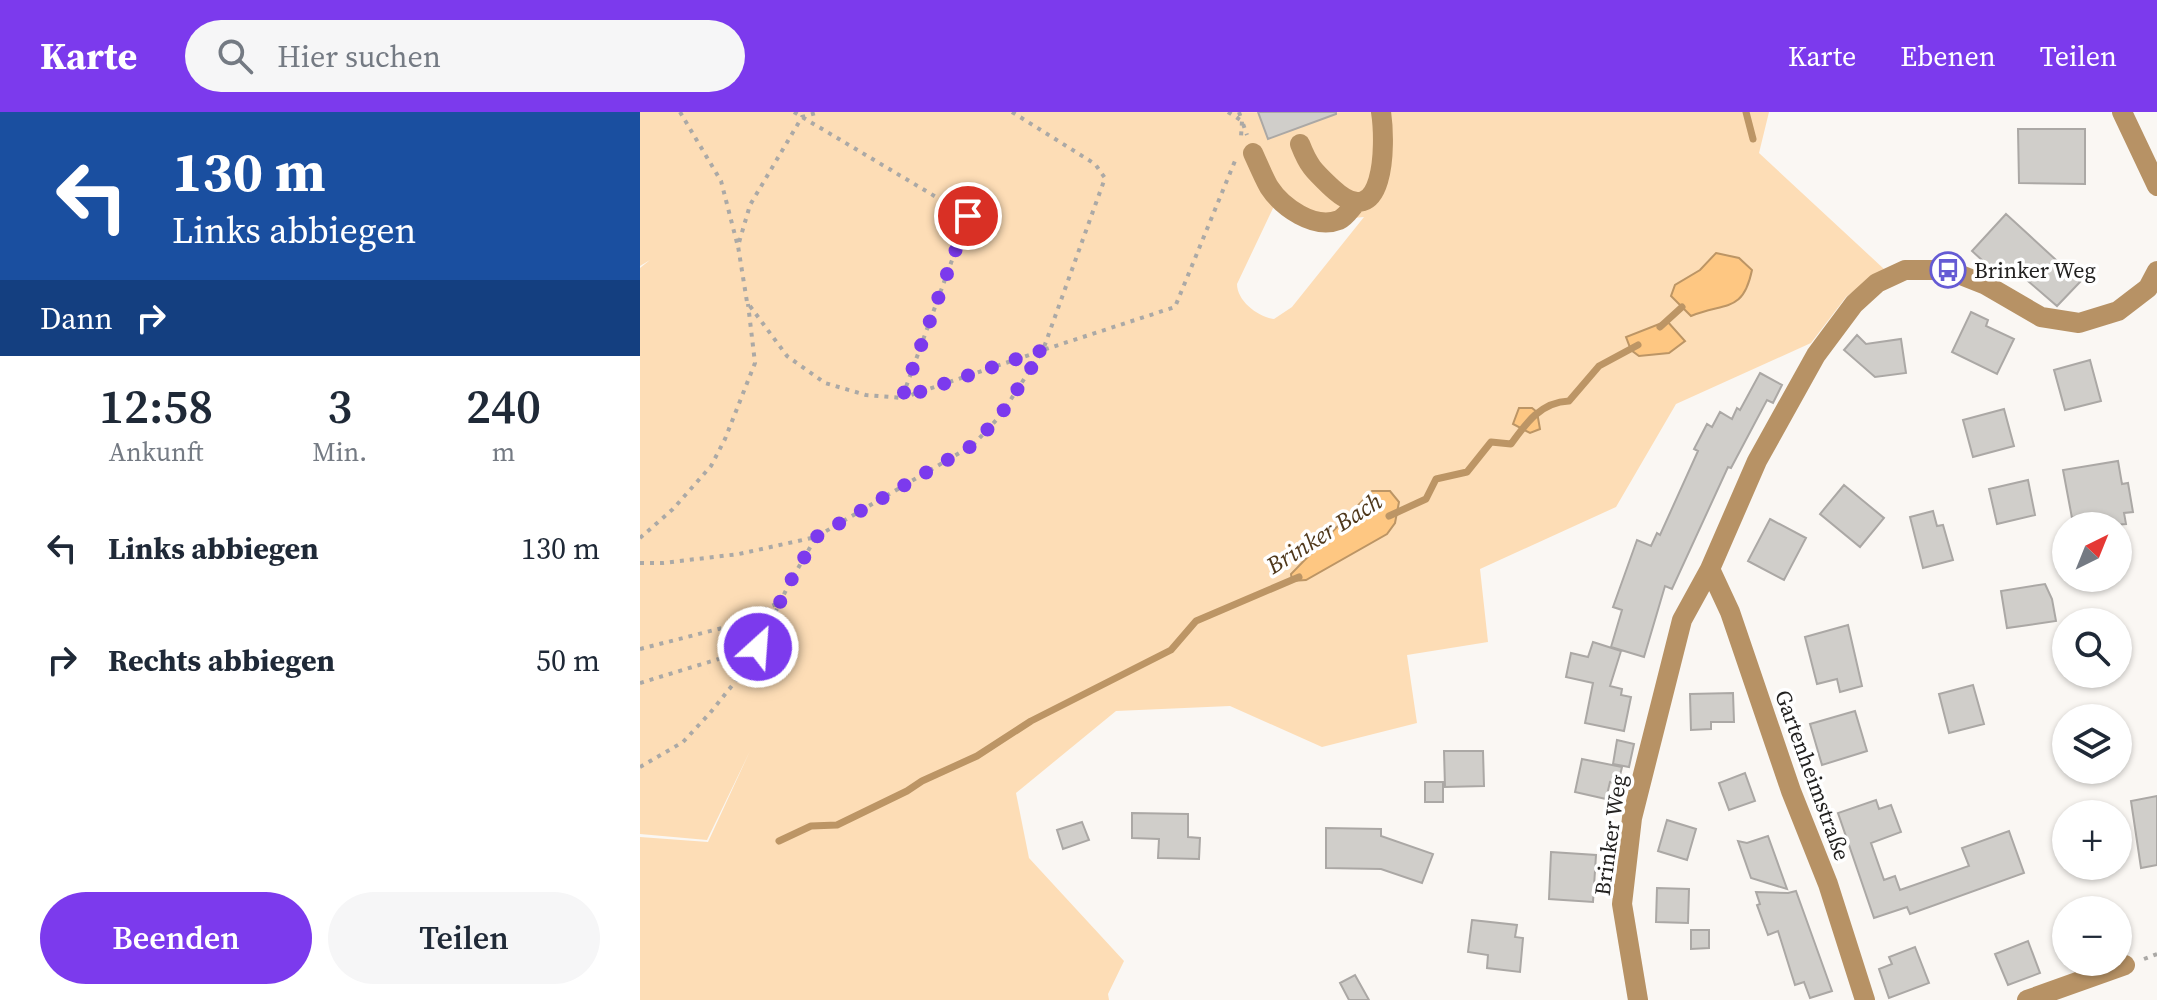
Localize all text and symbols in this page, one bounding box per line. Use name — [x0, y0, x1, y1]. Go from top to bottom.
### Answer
search box — [185, 20, 745, 92]
text: Karte — [40, 30, 137, 82]
icon: search — [213, 34, 257, 78]
text: Hier suchen — [277, 36, 441, 77]
text: Karte — [1788, 37, 1856, 75]
text: Ebenen — [1900, 37, 1996, 75]
text: Teilen — [2040, 37, 2117, 75]
text: 130 m — [172, 133, 326, 210]
icon: left — [40, 144, 144, 248]
pin — [934, 182, 1002, 250]
icon: arrive — [946, 194, 990, 238]
text: Links abbiegen — [172, 206, 416, 255]
bus stop icon: Brinker Weg — [1929, 251, 1967, 289]
place label: Brinker Weg — [1974, 255, 2096, 285]
icon: right — [129, 296, 173, 340]
text: Dann — [40, 298, 113, 339]
text: 12:58 — [99, 373, 213, 439]
text: 3 — [327, 373, 352, 439]
text: 240 — [466, 373, 541, 439]
text: Ankunft — [109, 434, 204, 470]
text: Min. — [312, 434, 367, 470]
text: m — [492, 434, 515, 470]
water label: Brinker Bach — [1259, 484, 1388, 582]
north arrow — [2052, 512, 2132, 592]
map controls — [2052, 512, 2132, 976]
icon: left — [40, 526, 84, 570]
text: Links abbiegen — [108, 528, 319, 569]
text: 130 m — [521, 528, 600, 569]
position arrow — [716, 605, 800, 689]
button: search — [2052, 608, 2132, 688]
icon: right — [40, 638, 84, 682]
text: Rechts abbiegen — [108, 640, 335, 681]
text: 50 m — [536, 640, 600, 681]
street label: Gartenheimstraße — [1768, 686, 1858, 864]
button: layers — [2052, 704, 2132, 784]
street label: Brinker Weg — [1587, 773, 1633, 897]
button: + — [2052, 800, 2132, 880]
button: Beenden — [40, 892, 312, 984]
button: Teilen — [328, 892, 600, 984]
button: − — [2052, 896, 2132, 976]

